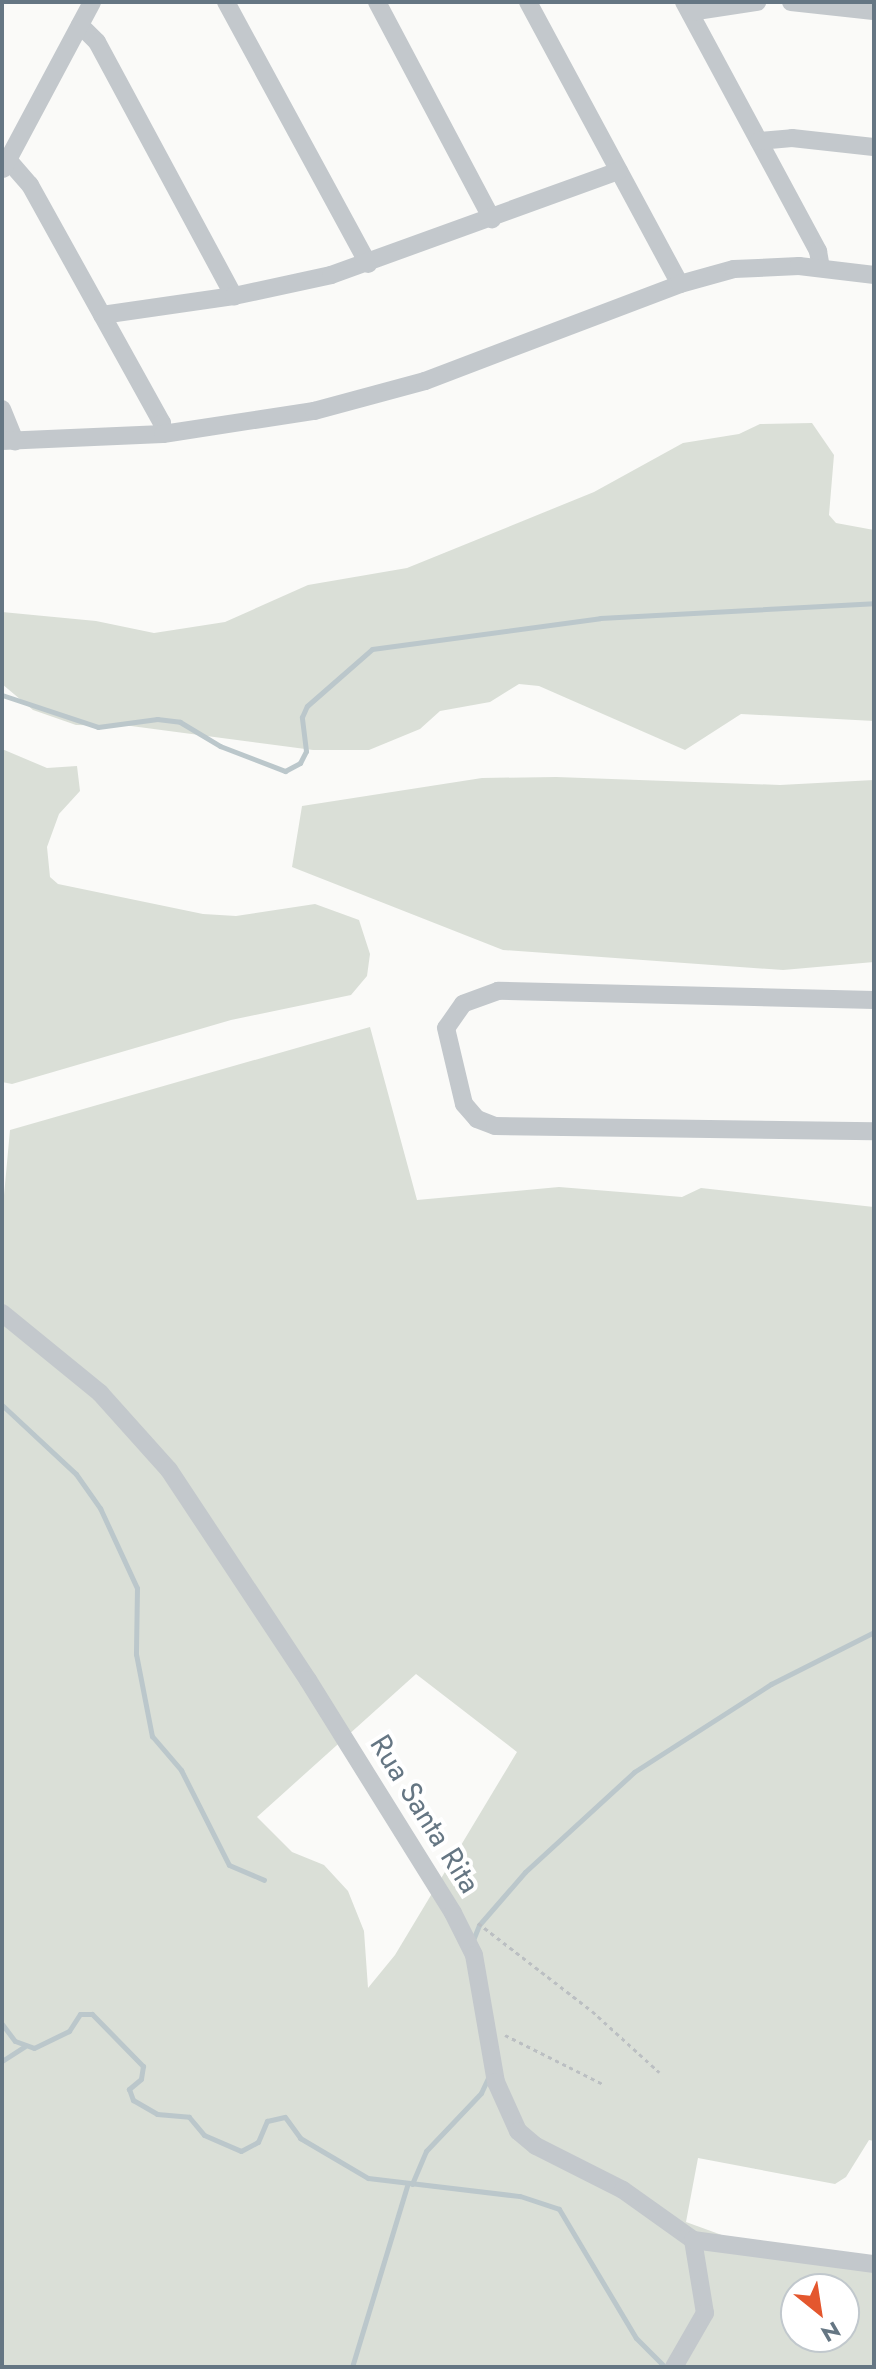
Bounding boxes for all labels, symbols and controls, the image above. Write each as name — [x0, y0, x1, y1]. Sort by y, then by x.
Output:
street label: Rua Santa Rita — [362, 1728, 488, 1900]
north arrow — [780, 2273, 860, 2353]
text: N — [815, 2314, 847, 2350]

